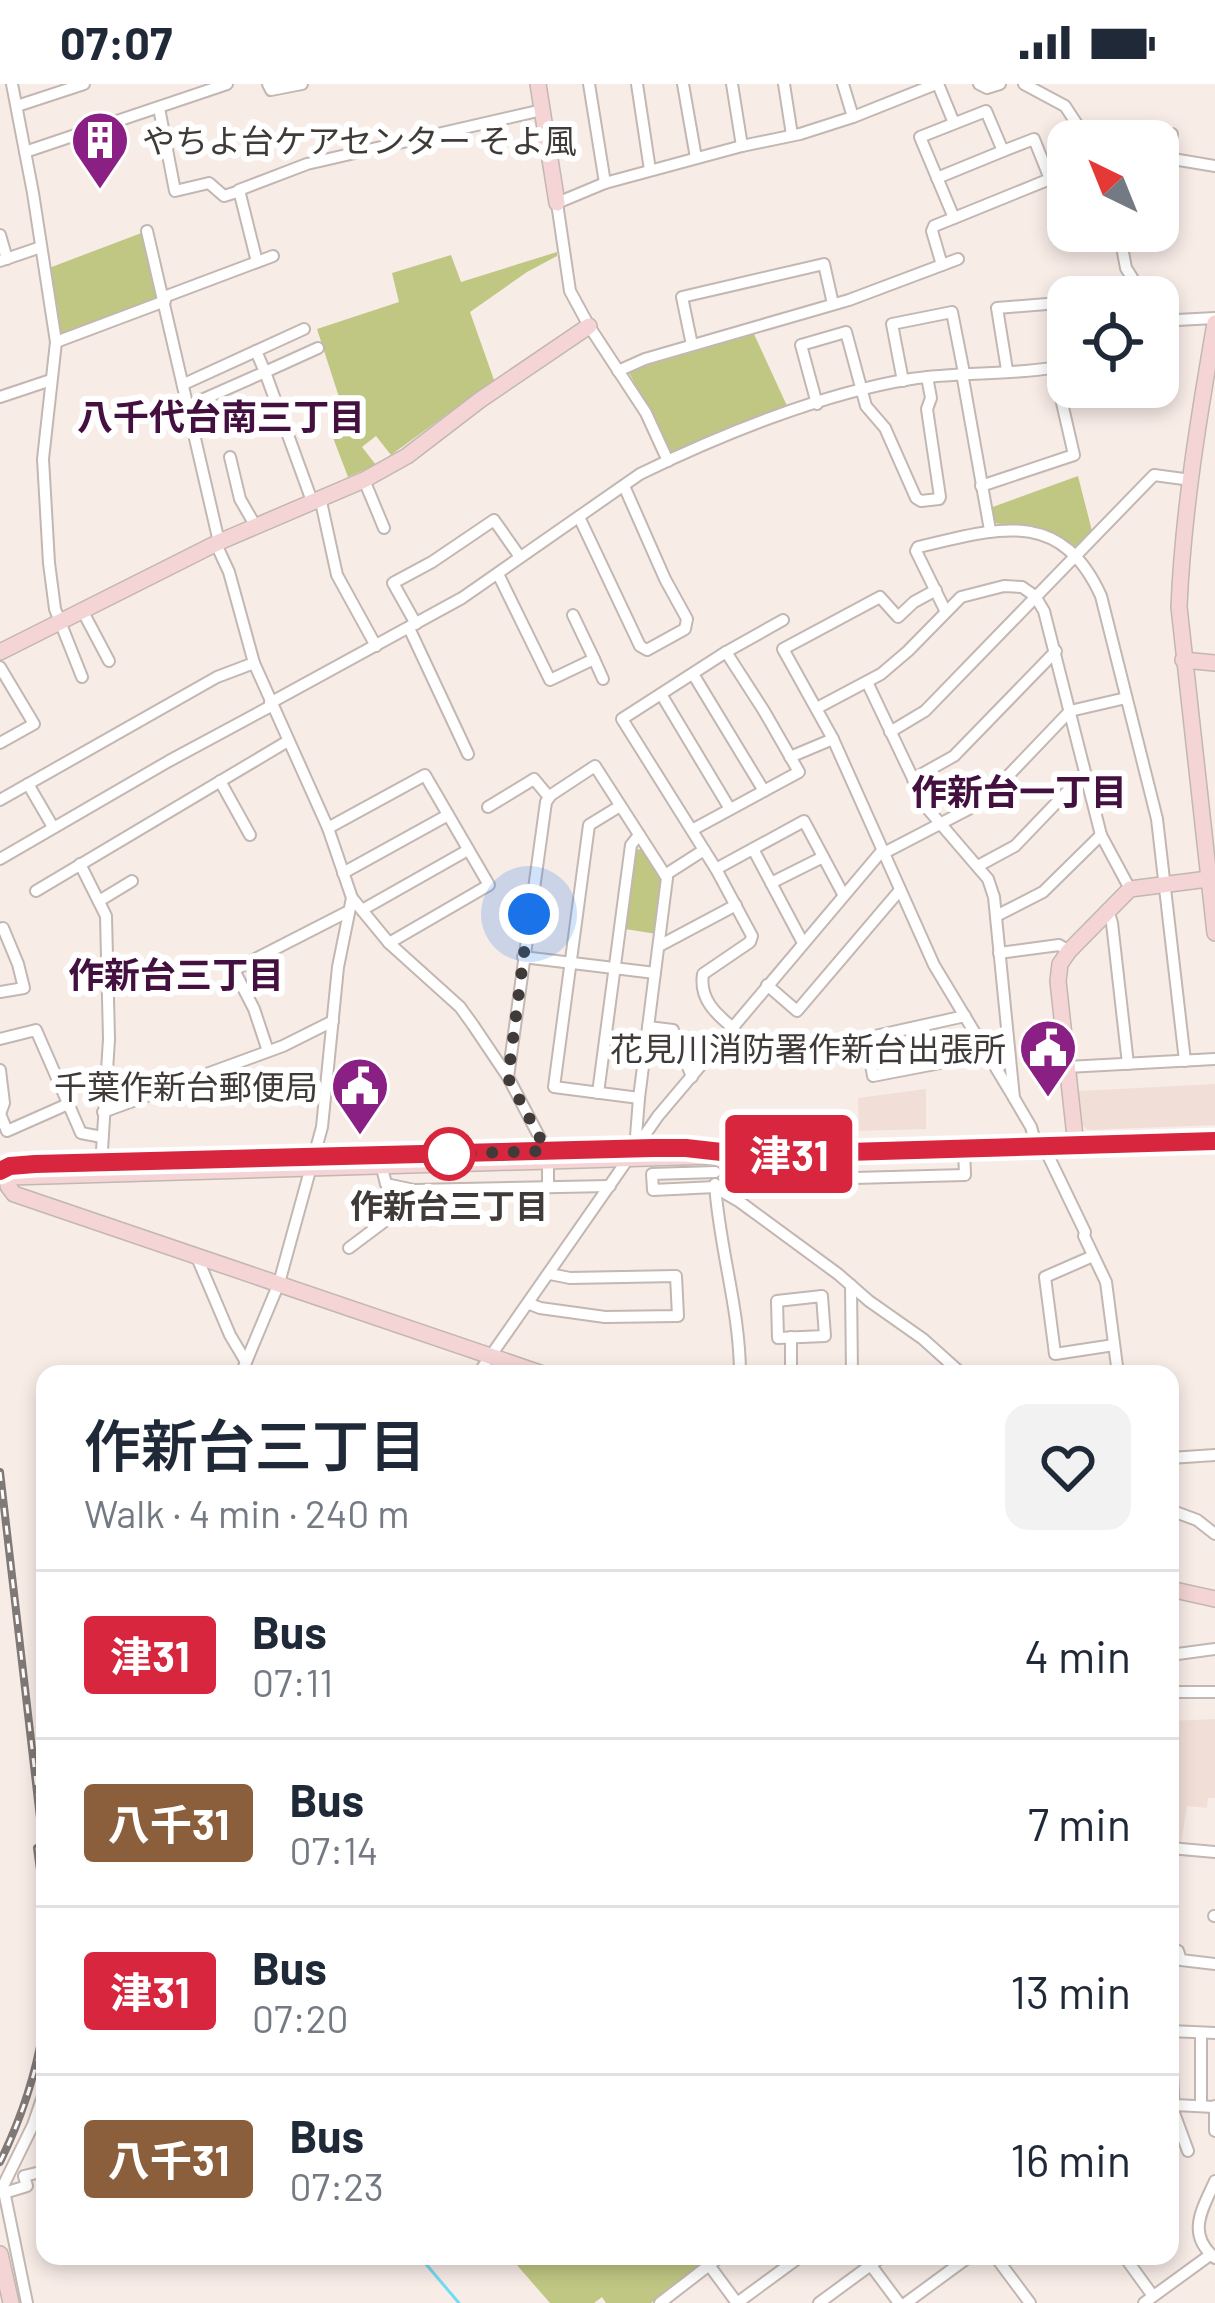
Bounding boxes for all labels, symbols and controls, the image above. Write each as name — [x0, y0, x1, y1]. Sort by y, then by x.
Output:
text: 07:07 — [60, 15, 172, 69]
building icon: やちよ台ケアセンター そよ風 — [69, 109, 131, 191]
place label: やちよ台ケアセンター そよ風 — [142, 120, 577, 160]
north arrow — [1047, 120, 1179, 252]
map controls — [1047, 120, 1179, 408]
button: locate — [1047, 276, 1179, 408]
district label: 八千代台南三丁目 — [77, 394, 365, 437]
district label: 作新台一丁目 — [911, 769, 1127, 812]
your location — [499, 884, 559, 944]
district label: 作新台三丁目 — [68, 952, 284, 995]
public building icon: 花見川消防署作新台出張所 — [1017, 1017, 1079, 1099]
place label: 花見川消防署作新台出張所 — [610, 1028, 1006, 1068]
public building icon: 千葉作新台郵便局 — [329, 1055, 391, 1137]
place label: 千葉作新台郵便局 — [54, 1066, 318, 1106]
line badge: 津31 — [720, 1115, 858, 1193]
marker: 作新台三丁目 — [424, 1129, 474, 1179]
text: 津31 — [749, 1129, 829, 1179]
place label: 作新台三丁目 — [350, 1185, 548, 1225]
button: heart — [1005, 1404, 1131, 1530]
text: 作新台三丁目 — [84, 1410, 426, 1478]
text: Walk · 4 min · 240 m — [84, 1489, 409, 1536]
text: Bus — [252, 1604, 327, 1658]
text: 4 min — [1024, 1628, 1131, 1682]
text: 津31 — [110, 1630, 190, 1680]
text: 07:11 — [252, 1658, 333, 1705]
text: Bus — [289, 1772, 364, 1826]
text: 7 min — [1028, 1796, 1131, 1850]
text: 八千31 — [108, 1798, 229, 1848]
text: 07:14 — [289, 1826, 378, 1873]
text: Bus — [252, 1940, 327, 1994]
text: 13 min — [1010, 1964, 1131, 2018]
text: 津31 — [110, 1966, 190, 2016]
text: 07:20 — [252, 1994, 349, 2041]
text: Bus — [289, 2108, 364, 2162]
text: 16 min — [1010, 2132, 1131, 2186]
text: 八千31 — [108, 2134, 229, 2184]
text: 07:23 — [289, 2162, 384, 2209]

